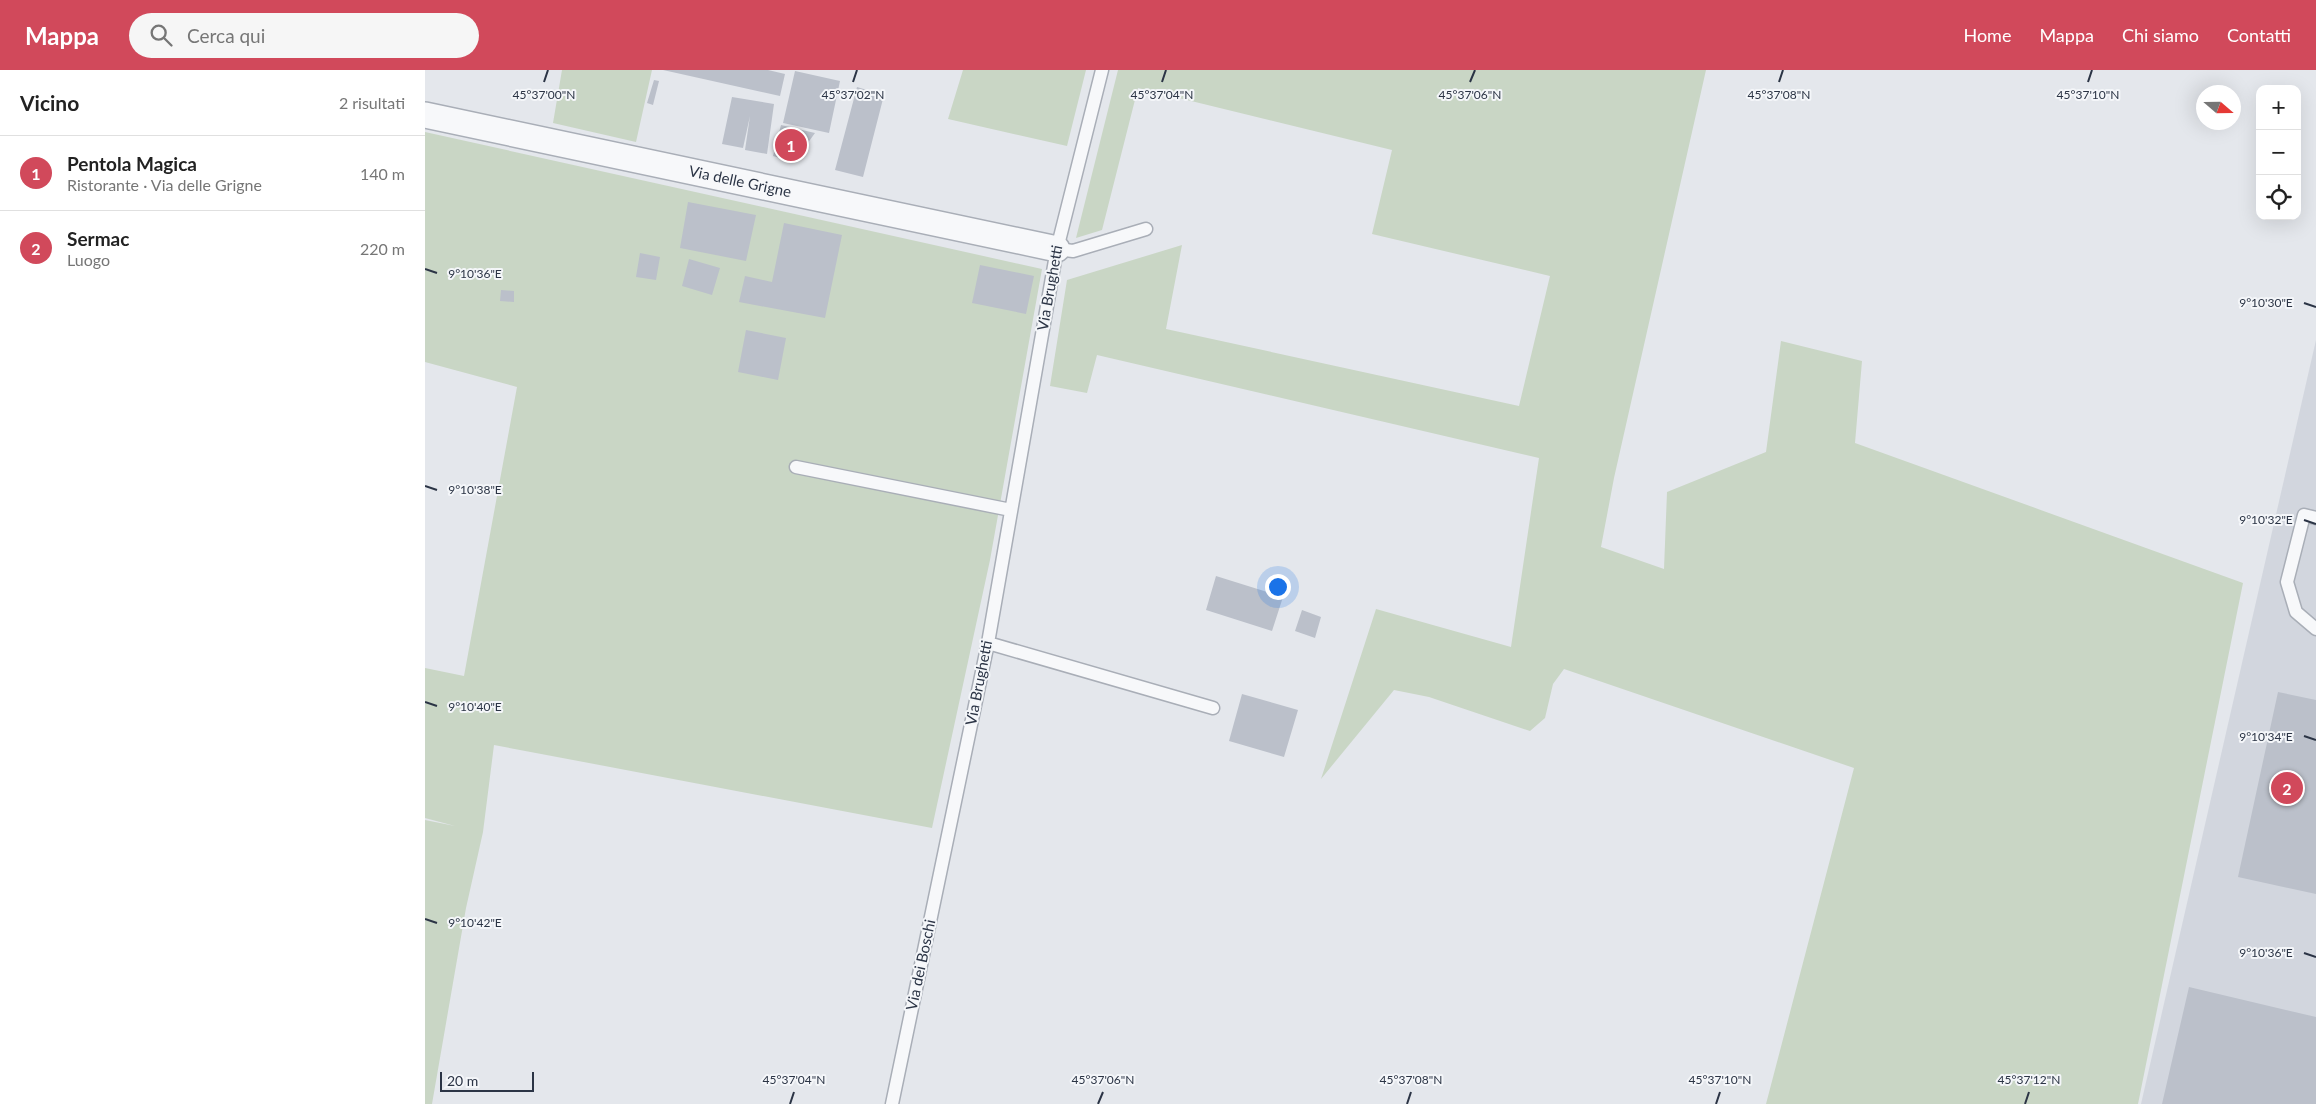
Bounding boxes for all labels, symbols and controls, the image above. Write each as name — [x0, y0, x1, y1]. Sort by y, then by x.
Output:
search box — [129, 13, 479, 58]
text: Mappa — [25, 21, 99, 50]
icon: search — [147, 21, 175, 49]
text: Cerca qui — [187, 24, 265, 47]
text: Home — [1963, 24, 2011, 46]
text: Mappa — [2039, 24, 2094, 46]
text: Chi siamo — [2122, 24, 2199, 46]
text: Contatti — [2227, 24, 2291, 46]
north arrow — [2196, 85, 2241, 130]
map controls — [2256, 85, 2301, 220]
button: + — [2256, 85, 2301, 130]
text: 45°37'00"N — [513, 87, 575, 102]
text: 45°37'02"N — [822, 87, 884, 102]
text: 45°37'04"N — [1131, 87, 1193, 102]
text: 45°37'06"N — [1439, 87, 1501, 102]
text: 45°37'08"N — [1748, 87, 1810, 102]
text: 45°37'10"N — [2057, 87, 2119, 102]
text: Vicino — [20, 90, 79, 115]
text: 2 risultati — [339, 93, 405, 112]
pin: 1 — [775, 126, 807, 164]
button: − — [2256, 130, 2301, 175]
text: Pentola Magica — [67, 152, 197, 175]
street label: Via delle Grigne — [687, 161, 793, 200]
text: 1 — [31, 164, 41, 183]
text: 140 m — [360, 164, 405, 183]
text: Ristorante · Via delle Grigne — [67, 175, 262, 194]
button: locate — [2256, 175, 2301, 220]
text: Sermac — [67, 227, 129, 250]
text: 2 — [31, 239, 41, 258]
text: 220 m — [360, 239, 405, 258]
street label: Via Brughetti — [1033, 244, 1065, 332]
text: Luogo — [67, 250, 110, 269]
text: 9°10'36"E — [448, 266, 502, 281]
text: 9°10'30"E — [2239, 295, 2293, 310]
text: 9°10'38"E — [448, 482, 502, 497]
text: 9°10'32"E — [2239, 512, 2293, 527]
your location — [1265, 574, 1291, 600]
street label: Via Brughetti — [961, 639, 995, 727]
text: 9°10'40"E — [448, 699, 502, 714]
text: 9°10'34"E — [2239, 729, 2293, 744]
pin: 2 — [2271, 769, 2303, 807]
text: 9°10'42"E — [448, 915, 502, 930]
street label: Via dei Boschi — [902, 918, 938, 1012]
text: 9°10'36"E — [2239, 945, 2293, 960]
scale bar — [440, 1069, 534, 1092]
text: 20 m — [447, 1072, 478, 1089]
text: 45°37'04"N — [763, 1072, 825, 1087]
text: 45°37'06"N — [1072, 1072, 1134, 1087]
text: 45°37'08"N — [1380, 1072, 1442, 1087]
text: 45°37'10"N — [1689, 1072, 1751, 1087]
text: 45°37'12"N — [1998, 1072, 2060, 1087]

